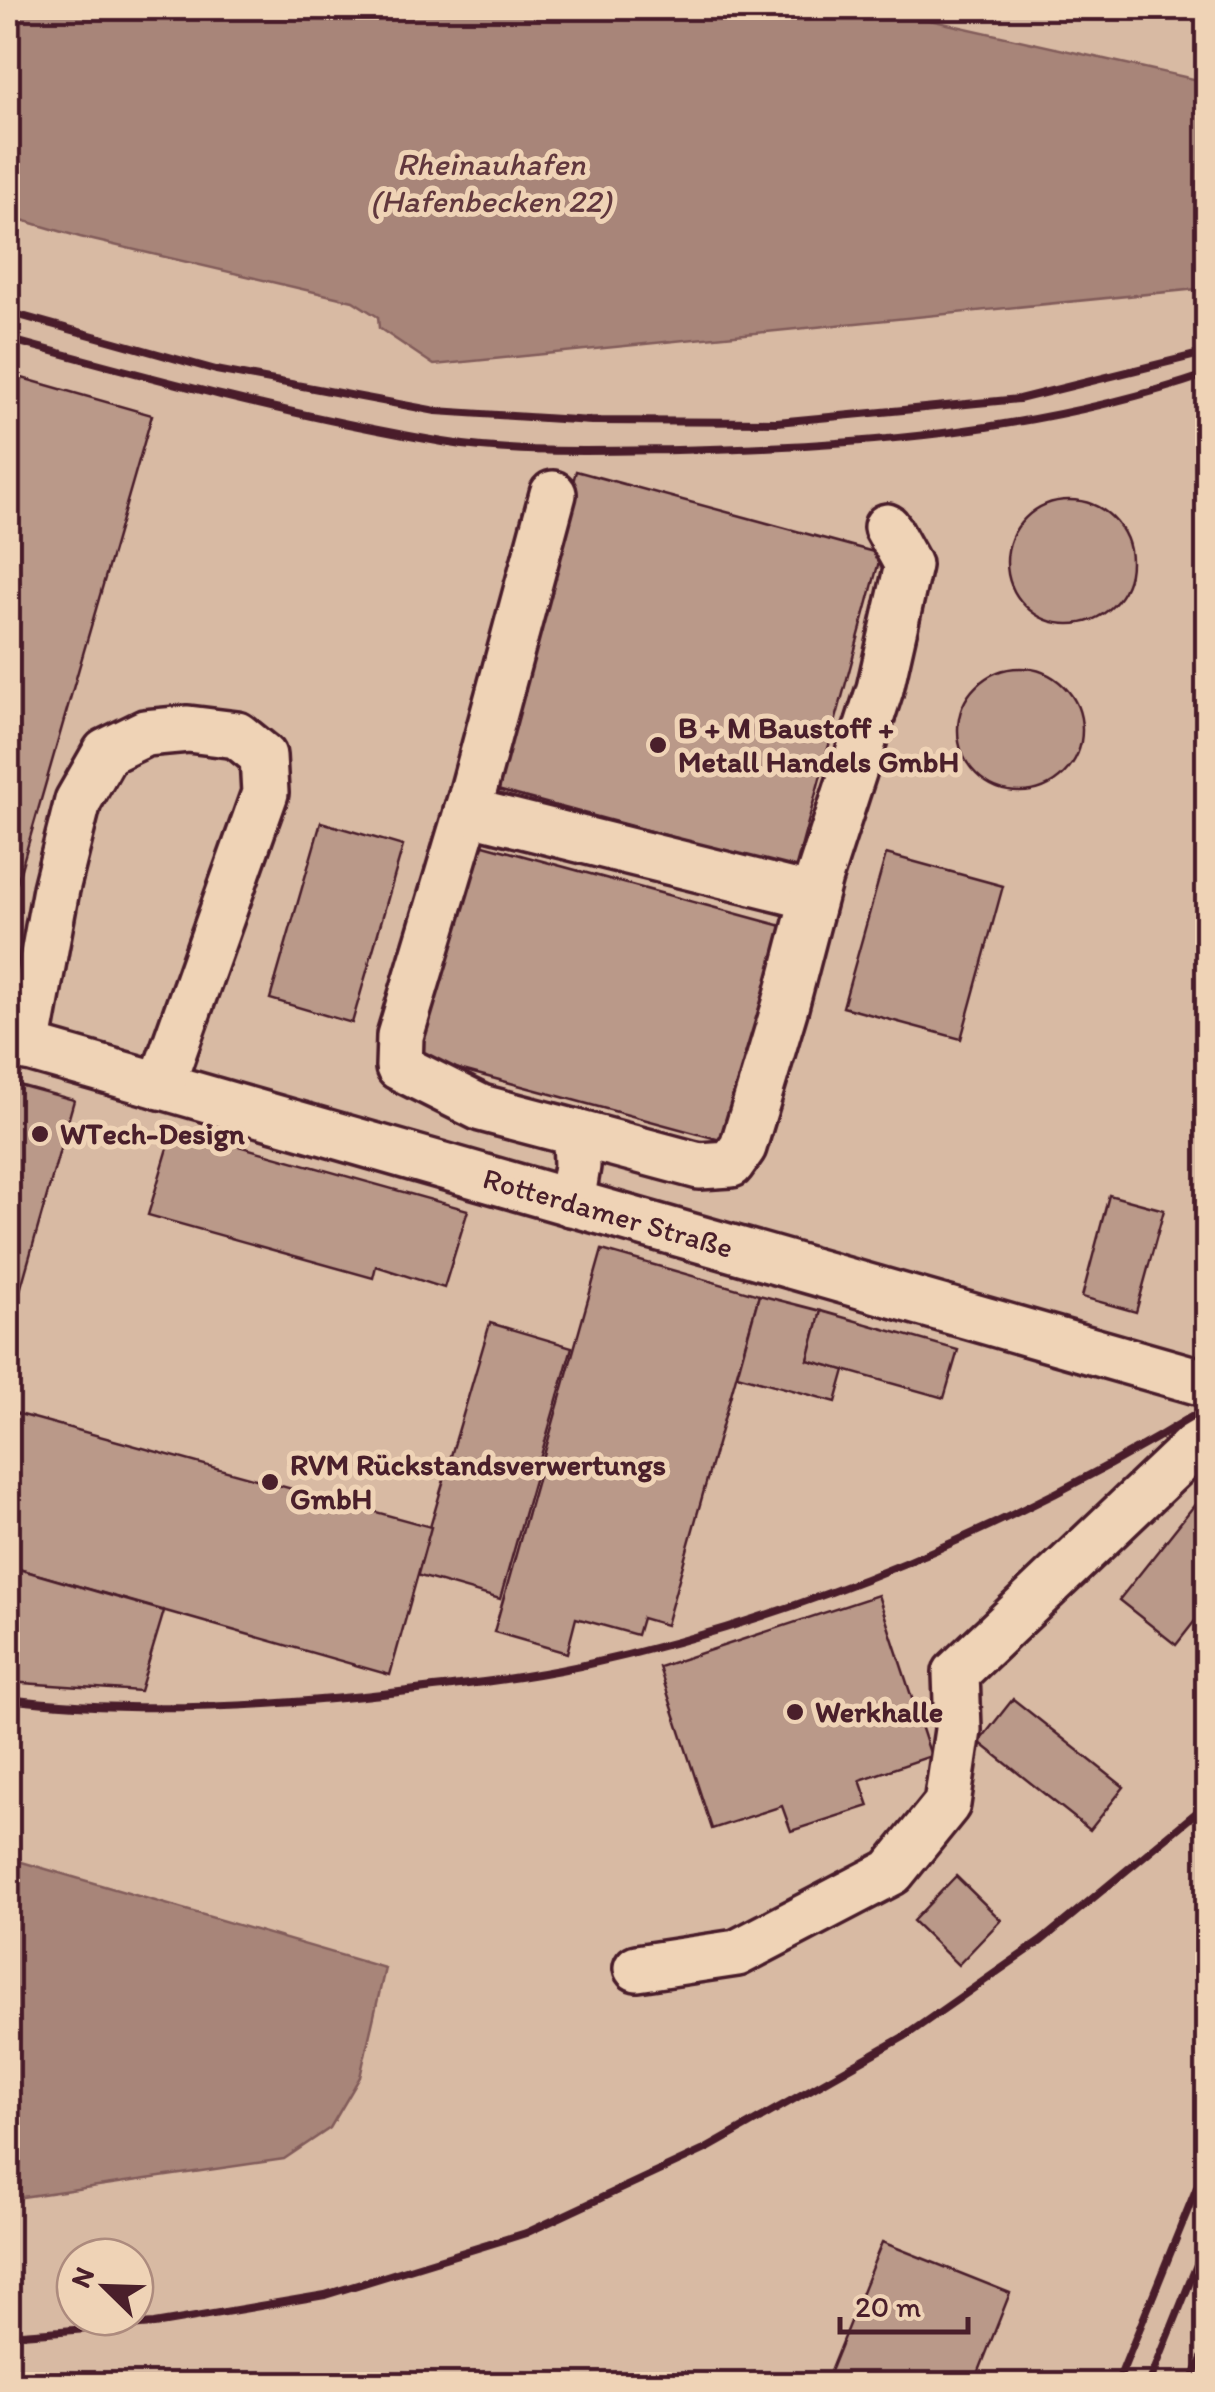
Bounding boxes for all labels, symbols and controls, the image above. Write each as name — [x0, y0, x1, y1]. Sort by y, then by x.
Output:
water label: Rheinauhafen (Hafenbecken 22) — [370, 145, 613, 220]
place label: B + M Baustoff + Metall Handels GmbH — [678, 709, 959, 780]
marker: B + M Baustoff + Metall Handels GmbH — [647, 734, 669, 756]
place label: WTech-Design — [60, 1115, 246, 1152]
marker: WTech-Design — [29, 1123, 51, 1145]
street label: Rotterdamer Straße — [479, 1159, 737, 1266]
place label: RVM Rückstandsverwertungs GmbH — [290, 1446, 666, 1517]
marker: RVM Rückstandsverwertungs GmbH — [259, 1471, 281, 1493]
place label: Werkhalle — [815, 1693, 943, 1730]
marker: Werkhalle — [784, 1701, 806, 1723]
north arrow — [55, 2237, 155, 2337]
text: N — [63, 2262, 101, 2293]
scale bar — [840, 2272, 968, 2334]
text: 20 m — [855, 2288, 921, 2325]

